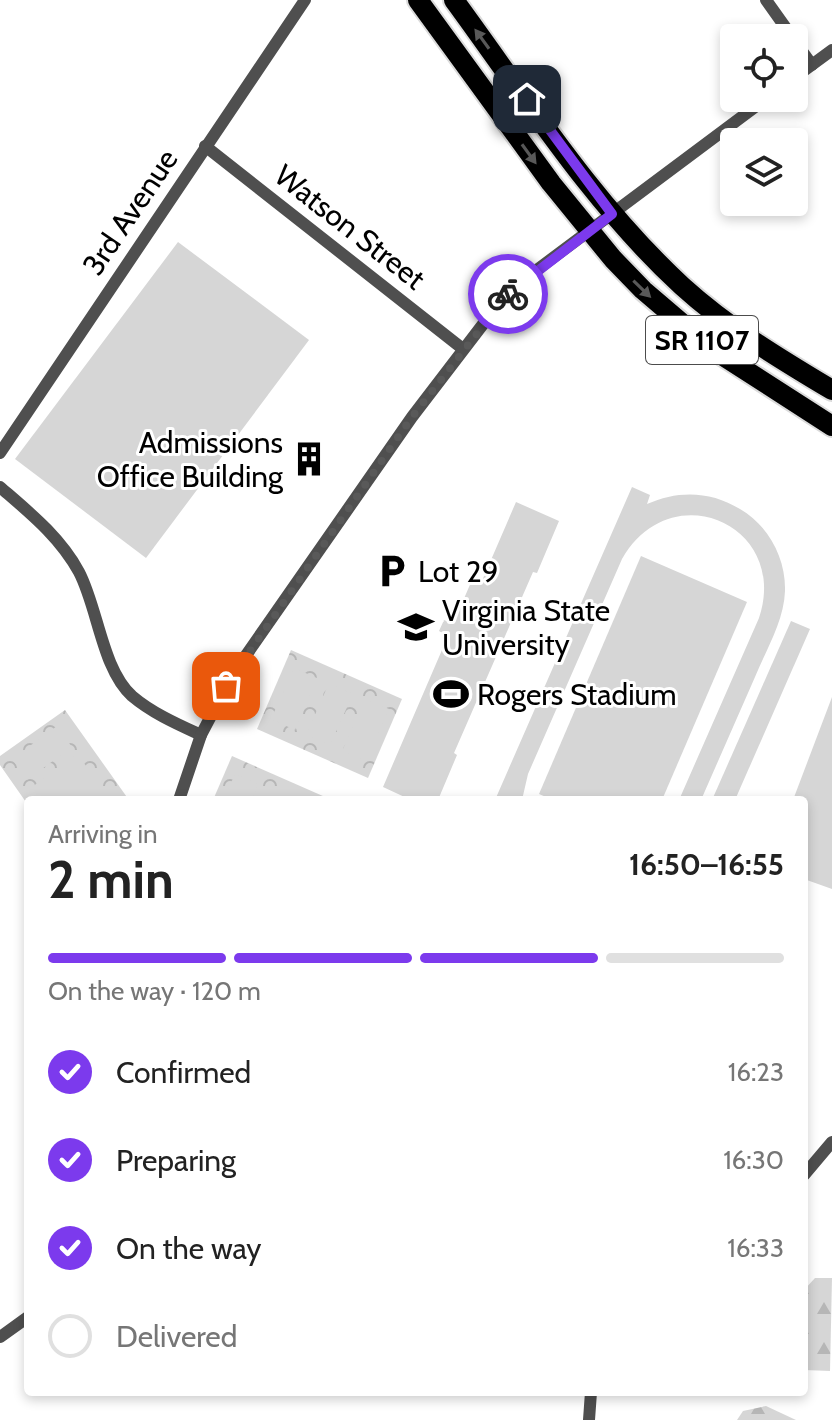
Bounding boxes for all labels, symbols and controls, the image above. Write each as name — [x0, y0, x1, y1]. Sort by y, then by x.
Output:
map controls — [720, 24, 808, 216]
button: locate — [720, 24, 808, 112]
one-way arrow — [475, 29, 491, 49]
pin — [493, 65, 561, 133]
icon: home — [505, 77, 549, 121]
button: layers — [720, 128, 808, 216]
street label: 3rd Avenue — [74, 142, 186, 282]
one-way arrow — [521, 143, 537, 164]
street label: Watson Street — [267, 157, 433, 297]
courier — [468, 254, 548, 334]
icon: bike — [486, 272, 530, 316]
one-way arrow — [632, 280, 651, 298]
road number: SR 1107 — [646, 316, 758, 364]
place label: Admissions Office Building — [97, 424, 284, 495]
building icon: Admissions Office Building — [290, 440, 328, 478]
parking icon: Lot 29 — [373, 552, 411, 590]
place label: Lot 29 — [418, 553, 499, 590]
place label: Virginia State University — [442, 592, 610, 663]
school or university icon: Virginia State University — [397, 608, 435, 646]
pin — [192, 652, 260, 720]
icon: bag — [204, 664, 248, 708]
sports icon: Rogers Stadium — [432, 675, 470, 713]
place label: Rogers Stadium — [477, 676, 677, 713]
text: Arriving in — [48, 818, 158, 850]
text: 16:50–16:55 — [629, 846, 784, 883]
text: 2 min — [48, 848, 174, 911]
text: On the way · 120 m — [48, 975, 261, 1007]
icon: check — [48, 1050, 92, 1094]
text: Confirmed — [116, 1054, 251, 1091]
text: 16:23 — [728, 1056, 784, 1088]
icon: check — [48, 1138, 92, 1182]
text: Preparing — [116, 1142, 236, 1179]
text: 16:30 — [723, 1144, 784, 1176]
icon: check — [48, 1226, 92, 1270]
text: On the way — [116, 1230, 261, 1267]
text: 16:33 — [727, 1232, 784, 1264]
text: Delivered — [116, 1318, 237, 1355]

